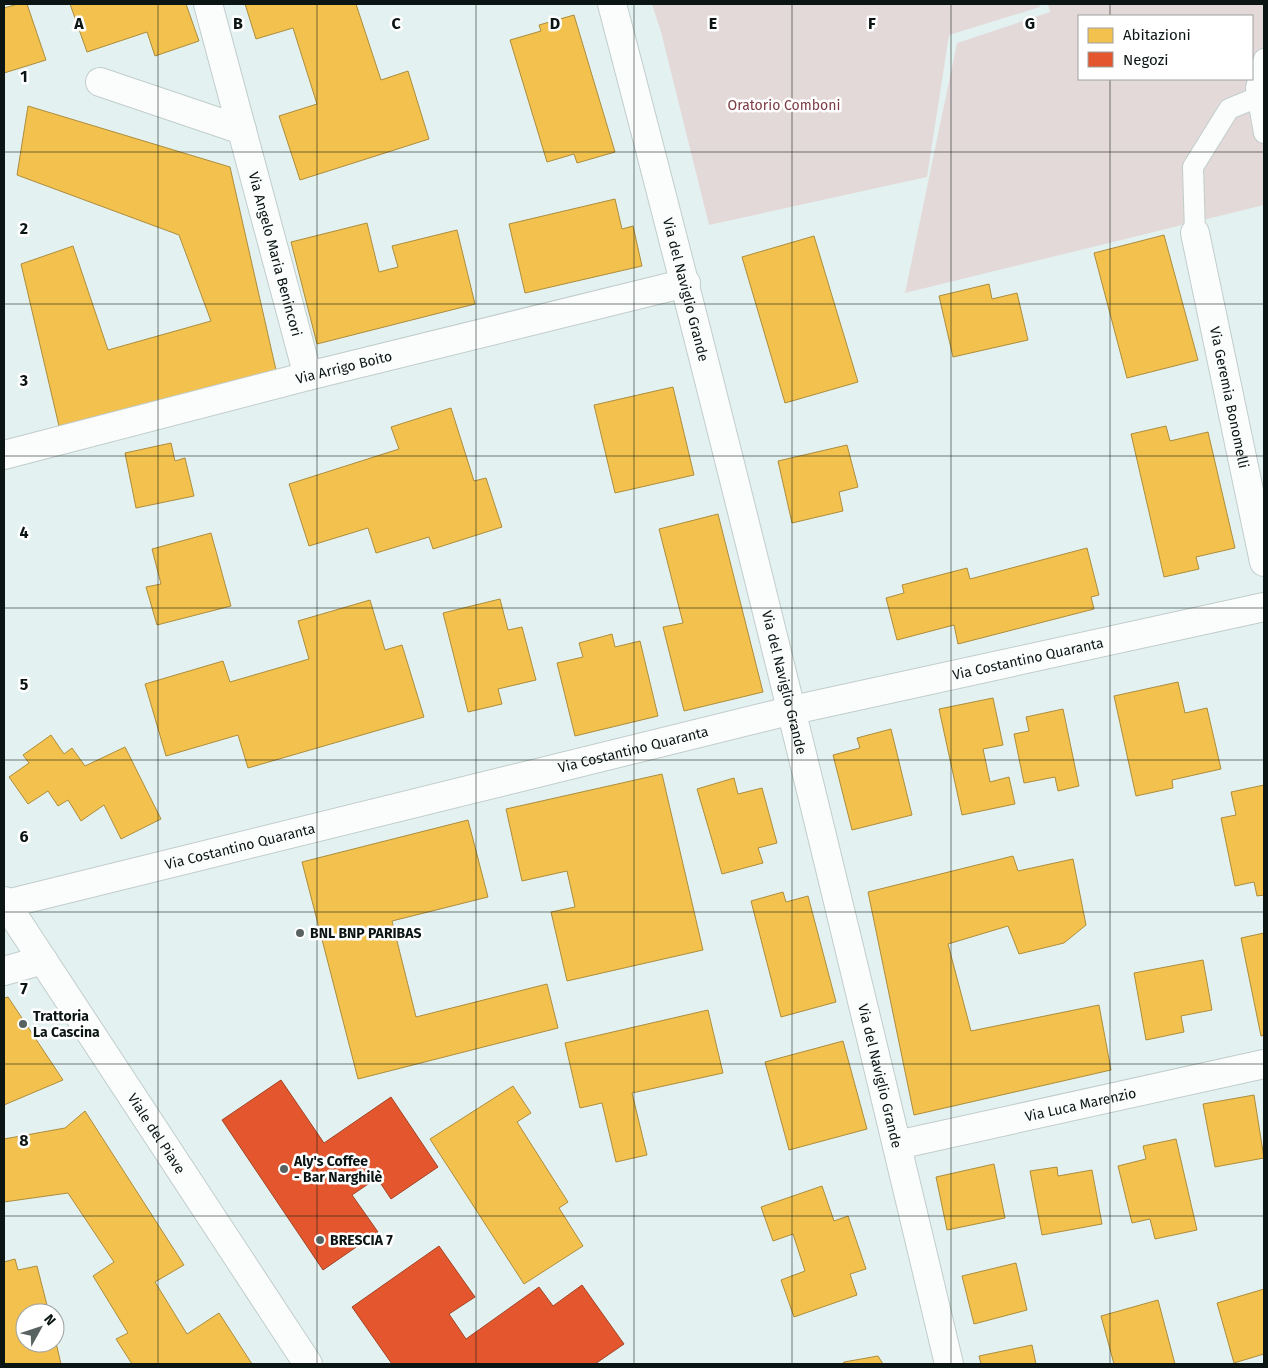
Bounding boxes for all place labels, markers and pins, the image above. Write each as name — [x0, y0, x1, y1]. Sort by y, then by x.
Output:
place label: BNL BNP PARIBAS — [310, 925, 421, 942]
marker: BNL BNP PARIBAS — [294, 927, 306, 939]
place label: Trattoria La Cascina — [33, 1008, 100, 1041]
marker: Trattoria La Cascina — [17, 1018, 29, 1030]
place label: Aly's Coffee - Bar Narghilè — [293, 1153, 382, 1186]
marker: Aly's Coffee - Bar Narghilè — [278, 1163, 290, 1175]
place label: BRESCIA 7 — [330, 1232, 393, 1249]
marker: BRESCIA 7 — [314, 1234, 326, 1246]

